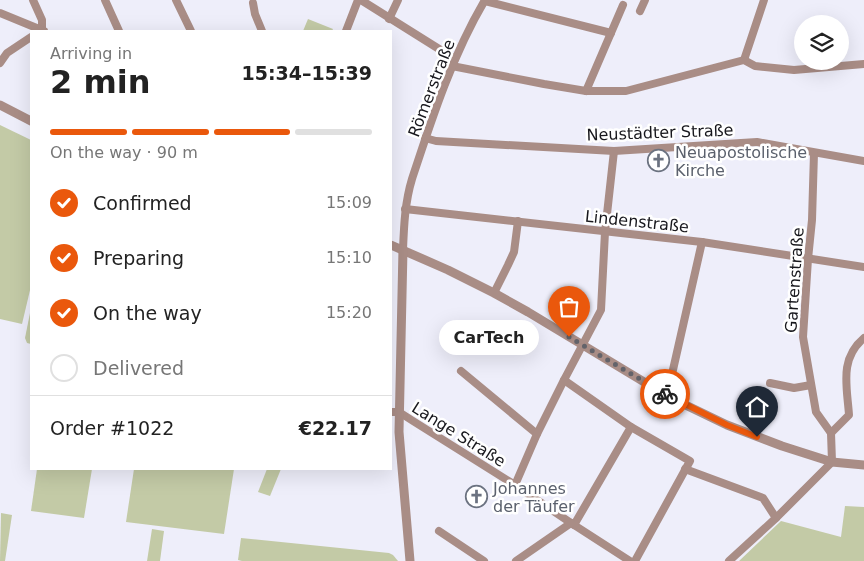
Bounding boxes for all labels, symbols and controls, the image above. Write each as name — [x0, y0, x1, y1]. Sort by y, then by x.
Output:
map controls — [794, 15, 849, 70]
button: layers — [794, 15, 849, 70]
street label: Römerstraße — [404, 37, 459, 140]
text: Arriving in — [50, 44, 132, 63]
text: 15:34–15:39 — [242, 62, 372, 84]
text: 2 min — [50, 63, 151, 101]
street label: Neustädter Straße — [586, 120, 734, 145]
text: On the way · 90 m — [50, 143, 198, 162]
place label: Neuapostolische Kirche — [675, 143, 807, 180]
church icon: Neuapostolische Kirche — [647, 149, 671, 173]
icon: check — [50, 189, 78, 217]
text: Confirmed — [93, 192, 192, 214]
text: 15:09 — [326, 193, 372, 212]
street label: Lindenstraße — [584, 207, 690, 236]
street label: Gartenstraße — [781, 227, 808, 334]
icon: check — [50, 244, 78, 272]
text: Preparing — [93, 247, 184, 269]
text: 15:10 — [326, 248, 372, 267]
pin — [548, 286, 590, 337]
icon: bag — [555, 293, 583, 321]
icon: check — [50, 299, 78, 327]
text: On the way — [93, 302, 202, 324]
text: 15:20 — [326, 303, 372, 322]
callout: CarTech — [439, 320, 539, 354]
text: CarTech — [454, 328, 524, 347]
text: Delivered — [93, 357, 184, 379]
courier — [640, 369, 690, 419]
icon: bike — [651, 380, 679, 408]
pin — [736, 386, 778, 437]
icon: home — [743, 393, 771, 421]
street label: Lange Straße — [408, 398, 509, 471]
text: Order #1022 — [50, 417, 174, 439]
text: €22.17 — [299, 417, 372, 439]
place label: Johannes der Täufer — [492, 479, 575, 516]
church icon: Johannes der Täufer — [465, 485, 489, 509]

